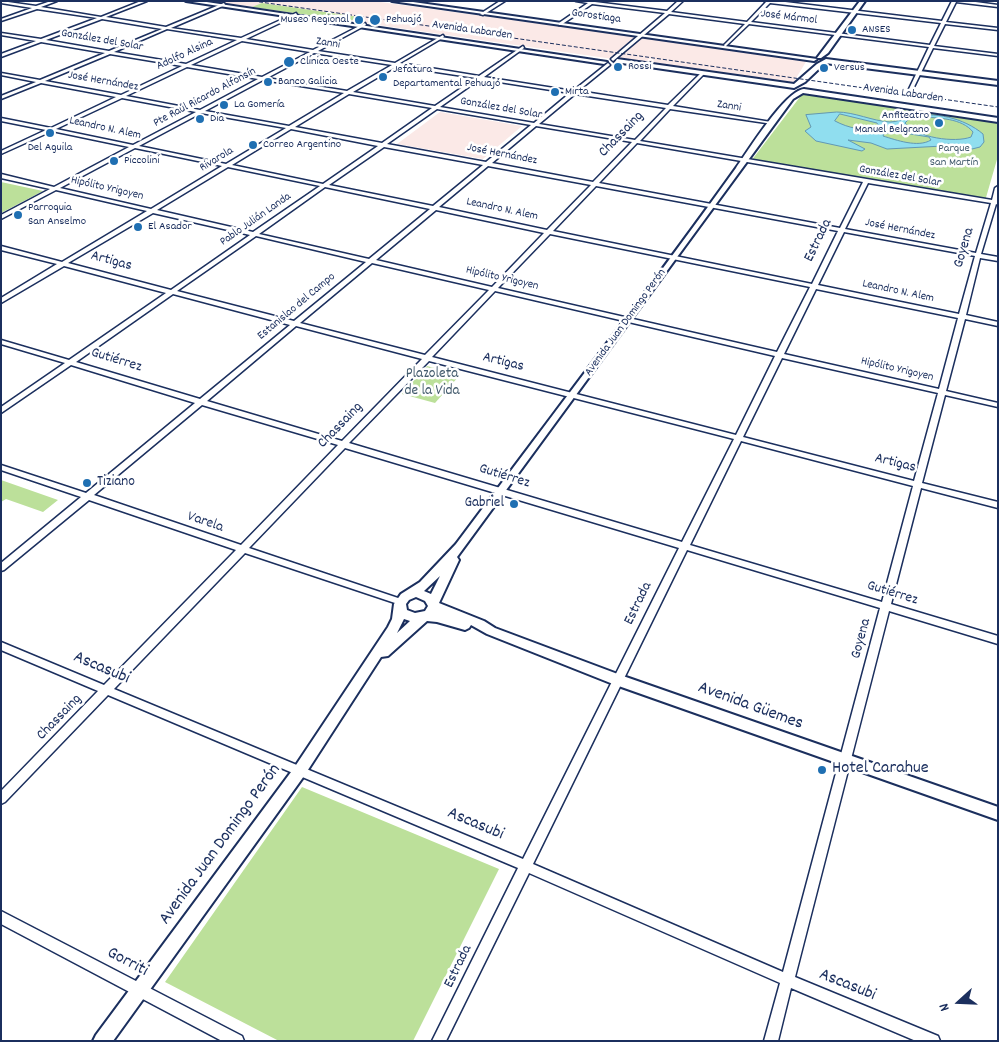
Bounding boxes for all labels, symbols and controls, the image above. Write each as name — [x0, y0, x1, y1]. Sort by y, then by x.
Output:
street label: Gorostiaga — [571, 6, 621, 28]
street label: José Mármol — [760, 7, 818, 29]
place label: Museo Regional — [280, 13, 349, 27]
marker: Pehuajó — [368, 13, 382, 27]
place label: Pehuajó — [386, 13, 422, 27]
marker: Museo Regional — [353, 14, 365, 26]
street label: Avenida Labarden — [431, 18, 513, 44]
place label: ANSES — [862, 23, 891, 37]
marker: ANSES — [846, 24, 858, 36]
street label: González del Solar — [60, 27, 144, 55]
street label: Zanni — [315, 35, 341, 53]
street label: Adolfo Alsina — [155, 36, 215, 74]
marker: Clinica Oeste — [282, 55, 296, 69]
place label: Clinica Oeste — [300, 55, 359, 69]
place label: Rossi — [628, 60, 651, 74]
marker: Rossi — [612, 61, 624, 73]
place label: Versus — [834, 61, 865, 75]
marker: Versus — [818, 62, 830, 74]
place label: Jefatura Departamental Pehuajó — [393, 63, 500, 91]
street label: Pte Raúl Ricardo Alfonsín — [151, 65, 259, 131]
street label: José Hernández — [67, 69, 139, 95]
marker: Jefatura Departamental Pehuajó — [377, 71, 389, 83]
place label: Banco Galicia — [278, 75, 337, 89]
marker: Banco Galicia — [262, 76, 274, 88]
street label: Avenida Labarden — [862, 81, 944, 107]
place label: Mirta — [565, 85, 589, 99]
marker: Mirta — [549, 86, 561, 98]
street label: González del Solar — [459, 95, 543, 123]
place label: La Gomería — [234, 98, 284, 112]
street label: Zanni — [716, 98, 742, 116]
marker: La Gomería — [218, 99, 230, 111]
street label: Chassaing — [596, 108, 648, 162]
place label: Anfiteatro Manuel Belgrano — [855, 109, 929, 137]
place label: Dia — [210, 112, 224, 126]
marker: Dia — [194, 113, 206, 125]
street label: Leandro N. Alem — [68, 114, 142, 144]
marker: Anfiteatro Manuel Belgrano — [933, 117, 945, 129]
marker: Del Aguila — [44, 127, 56, 139]
place label: Correo Argentino — [263, 138, 341, 152]
marker: Correo Argentino — [247, 139, 259, 151]
place label: Del Aguila — [28, 141, 72, 155]
street label: José Hernández — [466, 141, 538, 169]
park label: Parque San Martín — [930, 142, 978, 170]
street label: Rivarola — [197, 144, 237, 176]
place label: Piccolini — [124, 154, 159, 168]
marker: Piccolini — [108, 155, 120, 167]
street label: González del Solar — [858, 163, 942, 191]
street label: Hipólito Yrigoyen — [69, 174, 145, 204]
street label: Pablo Julián Landa — [218, 190, 294, 250]
street label: Leandro N. Alem — [465, 195, 539, 225]
place label: Parroquia San Anselmo — [28, 201, 86, 229]
marker: Parroquia San Anselmo — [12, 209, 24, 221]
street label: José Hernández — [864, 216, 936, 244]
street label: Estrada — [801, 217, 837, 265]
place label: El Asador — [148, 220, 192, 234]
marker: El Asador — [132, 221, 144, 233]
street label: Goyena — [951, 226, 979, 270]
street label: Artigas — [88, 248, 134, 276]
street label: Hipólito Yrigoyen — [464, 264, 540, 294]
street label: Avenida Juan Domingo Perón — [582, 267, 670, 379]
street label: Estanislao del Campo — [255, 270, 339, 344]
street label: Leandro N. Alem — [861, 277, 935, 307]
street label: Gutiérrez — [88, 345, 144, 377]
street label: Artigas — [480, 349, 526, 377]
street label: Hipólito Yrigoyen — [859, 355, 935, 385]
park label: Plazoleta de la Vida — [404, 366, 460, 401]
street label: Chassaing — [315, 399, 367, 453]
street label: Artigas — [872, 450, 918, 478]
street label: Gutiérrez — [476, 461, 532, 493]
place label: Tiziano — [97, 474, 135, 492]
marker: Tiziano — [81, 477, 93, 489]
place label: Gabriel — [464, 495, 504, 513]
marker: Gabriel — [508, 498, 520, 510]
street label: Varela — [185, 508, 225, 538]
street label: Gutiérrez — [864, 578, 920, 610]
street label: Estrada — [621, 580, 657, 628]
street label: Goyena — [848, 617, 876, 661]
street label: Ascasubi — [69, 647, 133, 691]
street label: Avenida Güemes — [694, 678, 806, 736]
street label: Chassaing — [34, 691, 86, 745]
place label: Hotel Carahue — [832, 759, 929, 781]
street label: Avenida Juan Domingo Perón — [155, 760, 287, 930]
marker: Hotel Carahue — [816, 764, 828, 776]
street label: Ascasubi — [443, 803, 507, 847]
street label: Gorriti — [103, 943, 151, 983]
street label: Estrada — [441, 943, 477, 991]
street label: Ascasubi — [815, 965, 879, 1007]
north arrow — [934, 977, 984, 1027]
text: N — [934, 1000, 955, 1014]

